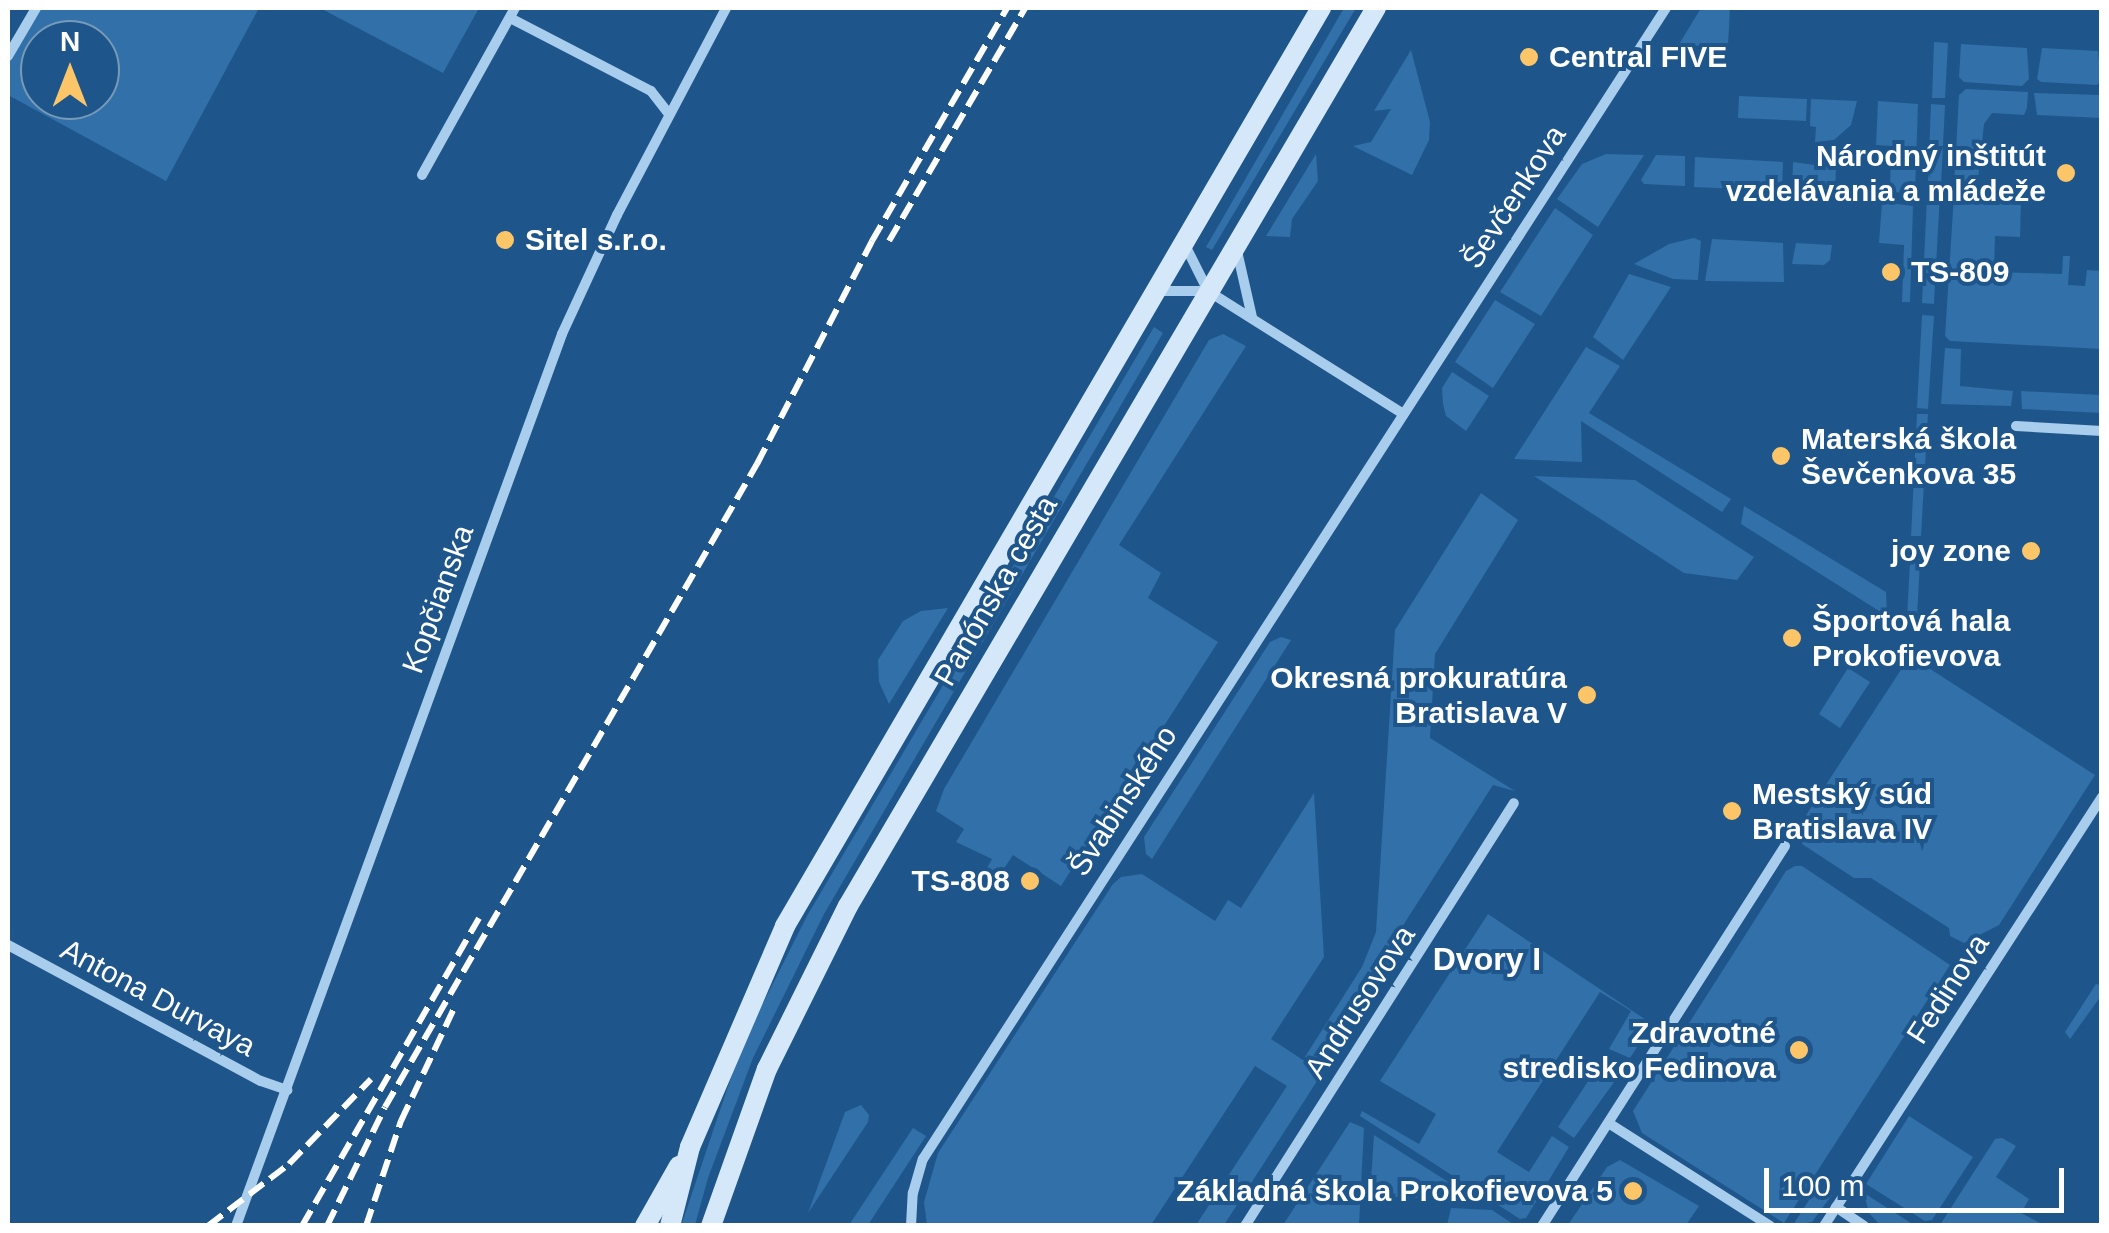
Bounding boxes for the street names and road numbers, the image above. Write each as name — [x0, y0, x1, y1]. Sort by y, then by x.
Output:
street label: Ševčenkova — [1454, 119, 1574, 275]
street label: Panónska cesta — [927, 490, 1065, 692]
street label: Kopčianska — [395, 520, 481, 678]
street label: Švabinského — [1061, 719, 1185, 883]
street label: Andrusovova — [1297, 919, 1423, 1085]
street label: Fedinova — [1899, 927, 1997, 1051]
street label: Antona Durvaya — [55, 932, 261, 1064]

